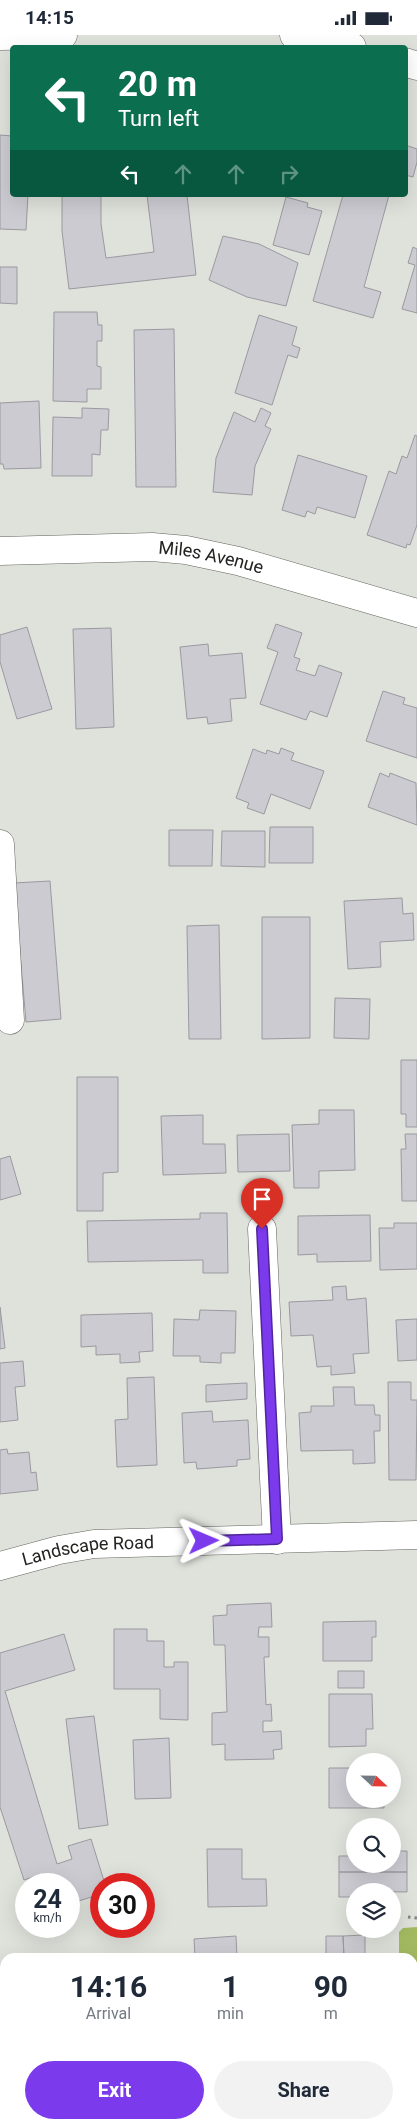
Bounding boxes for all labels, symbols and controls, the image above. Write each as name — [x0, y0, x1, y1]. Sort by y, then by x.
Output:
text: 14:15 — [25, 6, 74, 29]
text: 20 m — [118, 64, 197, 105]
icon: left — [35, 65, 100, 130]
text: Turn left — [118, 106, 199, 131]
icon: left — [116, 160, 144, 188]
icon: ahead — [169, 160, 197, 188]
icon: ahead — [222, 160, 250, 188]
icon: right — [275, 160, 303, 188]
street label: Miles Avenue — [158, 537, 266, 578]
pin — [241, 1178, 283, 1229]
icon: arrive — [248, 1185, 276, 1213]
position arrow — [177, 1514, 229, 1566]
street label: Landscape Road — [20, 1531, 154, 1570]
north arrow — [346, 1753, 401, 1807]
map controls — [346, 1753, 401, 1938]
button: search — [346, 1818, 401, 1873]
speed limit sign: 30 — [90, 1873, 155, 1938]
button: layers — [346, 1883, 401, 1938]
text: 24 — [33, 1885, 62, 1914]
text: km/h — [33, 1911, 62, 1925]
text: 14:16 — [70, 1969, 147, 2004]
text: 1 — [222, 1969, 239, 2004]
text: 90 — [314, 1969, 348, 2004]
text: Arrival — [86, 2004, 131, 2023]
text: min — [217, 2004, 244, 2023]
text: m — [324, 2004, 338, 2023]
button: Exit — [25, 2061, 204, 2119]
button: Share — [214, 2061, 393, 2119]

